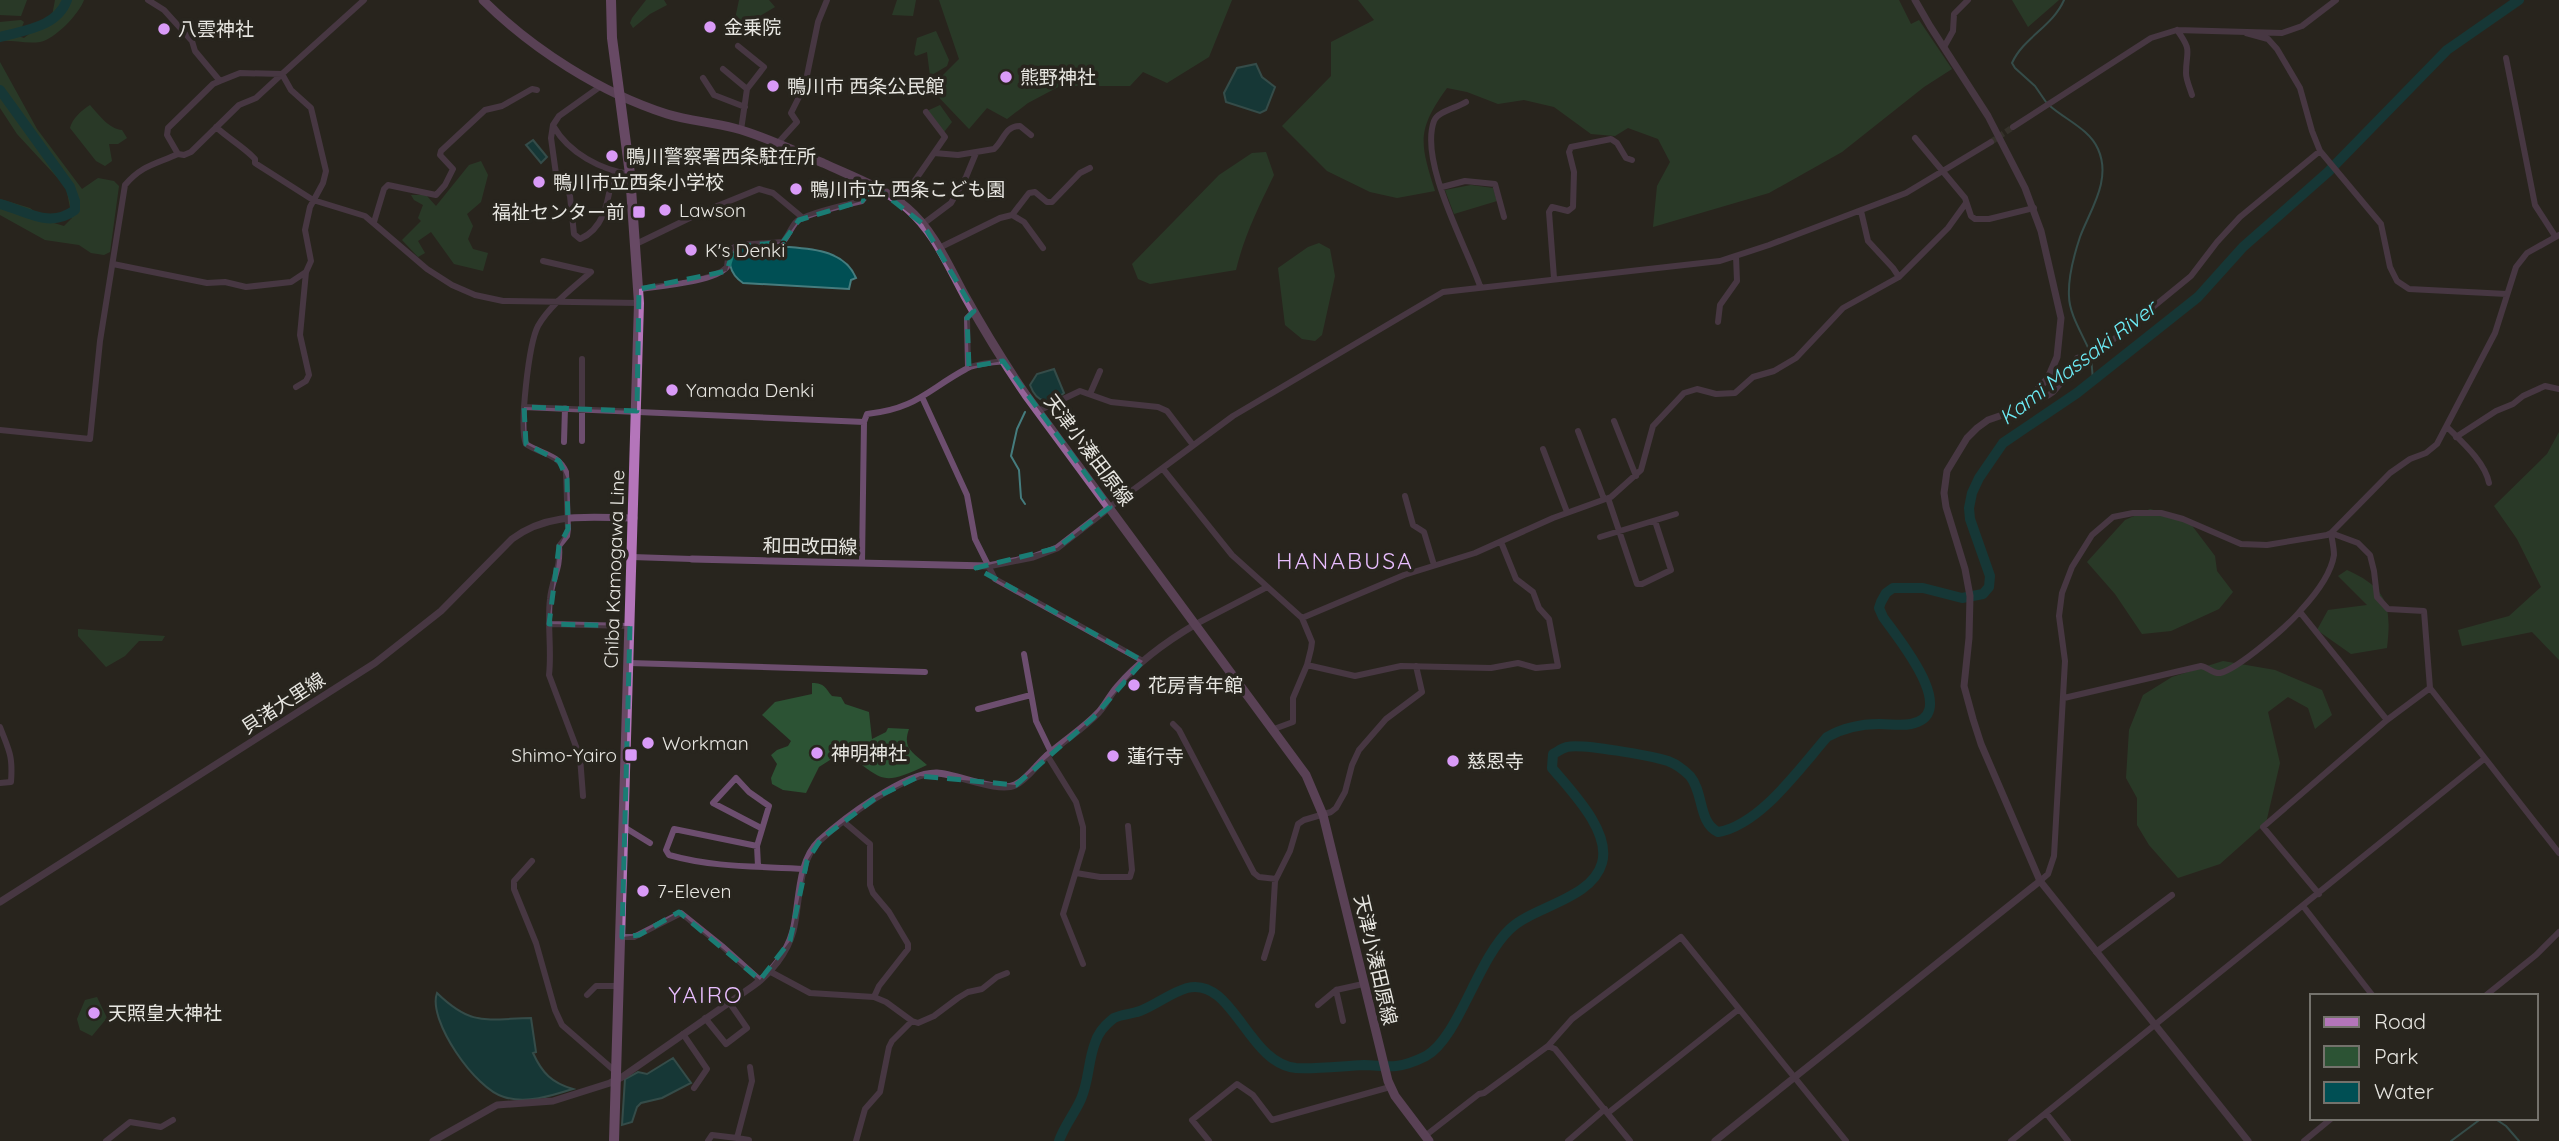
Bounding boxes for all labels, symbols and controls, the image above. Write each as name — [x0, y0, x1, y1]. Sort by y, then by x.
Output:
place label: 金乗院 — [724, 15, 781, 39]
place label: 八雲神社 — [178, 17, 254, 41]
marker: 金乗院 — [702, 19, 718, 35]
marker: 八雲神社 — [156, 21, 172, 37]
place label: 熊野神社 — [1020, 65, 1096, 89]
marker: 熊野神社 — [998, 69, 1014, 85]
place label: 鴨川市 西条公民館 — [787, 74, 944, 98]
marker: 鴨川市 西条公民館 — [765, 78, 781, 94]
place label: 鴨川警察署西条駐在所 — [626, 144, 816, 168]
marker: 鴨川警察署西条駐在所 — [604, 148, 620, 164]
place label: 鴨川市立西条小学校 — [553, 170, 724, 194]
marker: 鴨川市立西条小学校 — [531, 174, 547, 190]
place label: 鴨川市立 西条こども園 — [810, 177, 1005, 201]
marker: 鴨川市立 西条こども園 — [788, 181, 804, 197]
place label: Lawson — [679, 198, 746, 222]
place label: 福祉センター前 — [492, 200, 625, 224]
marker: Lawson — [657, 202, 673, 218]
marker: 福祉センター前 — [631, 204, 647, 220]
place label: K's Denki — [705, 238, 785, 262]
marker: K's Denki — [683, 242, 699, 258]
water label: Kami Massaki River — [1994, 293, 2163, 430]
place label: Yamada Denki — [686, 378, 814, 402]
marker: Yamada Denki — [664, 382, 680, 398]
street label: 天津小湊田原線 — [1039, 390, 1139, 510]
street label: Chiba Kamogawa Line — [599, 469, 629, 669]
street label: 和田改田線 — [762, 533, 858, 559]
district label: HANABUSA — [1276, 546, 1414, 575]
street label: 貝渚大里線 — [237, 667, 329, 739]
place label: 花房青年館 — [1148, 673, 1243, 697]
marker: 花房青年館 — [1126, 677, 1142, 693]
place label: Workman — [662, 731, 749, 755]
marker: Workman — [640, 735, 656, 751]
place label: 神明神社 — [831, 741, 907, 765]
place label: Shimo-Yairo — [511, 743, 617, 767]
place label: 蓮行寺 — [1127, 744, 1184, 768]
marker: 神明神社 — [809, 745, 825, 761]
marker: Shimo-Yairo — [623, 747, 639, 763]
marker: 蓮行寺 — [1105, 748, 1121, 764]
place label: 慈恩寺 — [1467, 749, 1524, 773]
marker: 慈恩寺 — [1445, 753, 1461, 769]
place label: 7-Eleven — [657, 879, 731, 903]
marker: 7-Eleven — [635, 883, 651, 899]
street label: 天津小湊田原線 — [1349, 892, 1403, 1028]
district label: YAIRO — [668, 980, 744, 1009]
legend — [2310, 994, 2538, 1120]
place label: 天照皇大神社 — [108, 1001, 222, 1025]
marker: 天照皇大神社 — [86, 1005, 102, 1021]
text: Road — [2374, 1008, 2426, 1034]
text: Park — [2374, 1043, 2418, 1069]
text: Water — [2374, 1078, 2434, 1104]

